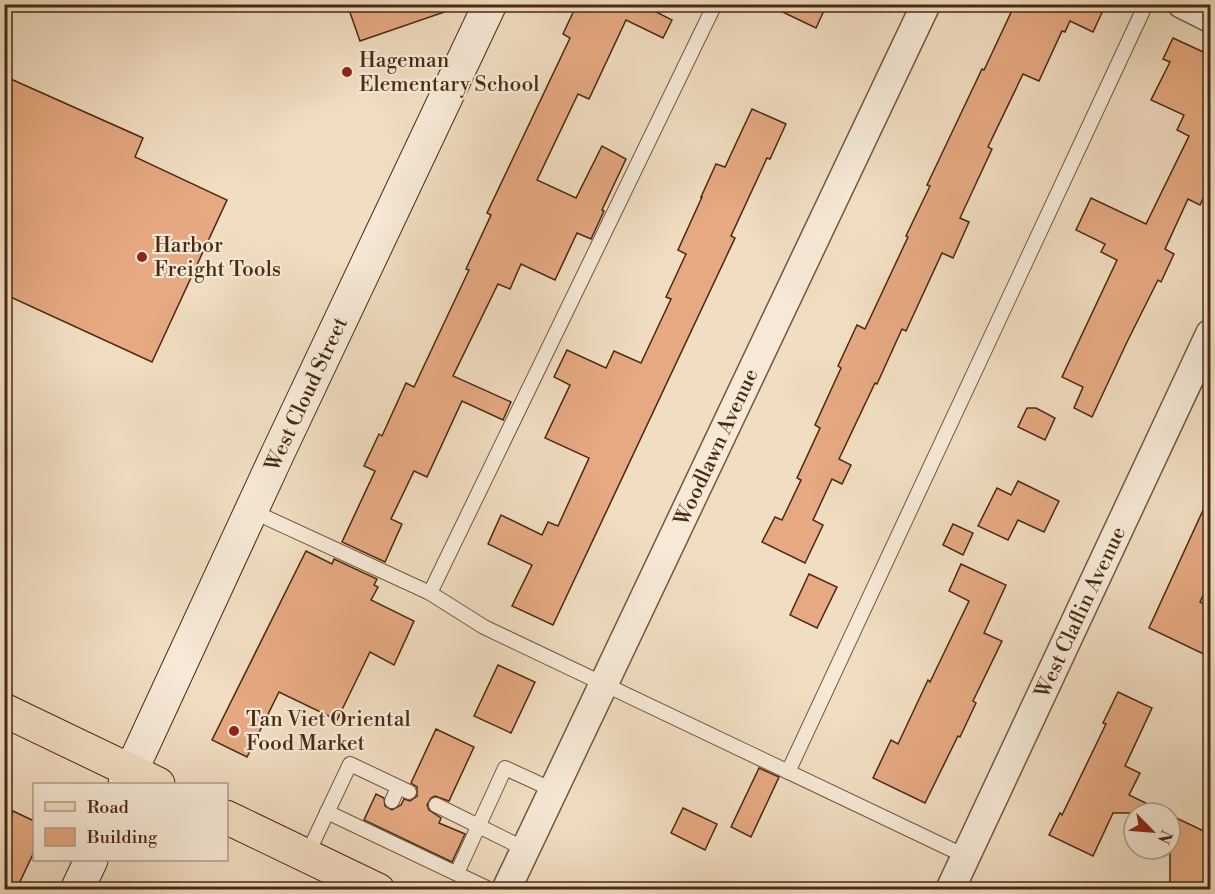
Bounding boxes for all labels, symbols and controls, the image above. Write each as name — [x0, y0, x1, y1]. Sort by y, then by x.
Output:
place label: Hageman Elementary School — [359, 48, 539, 98]
marker: Hageman Elementary School — [340, 65, 354, 79]
place label: Harbor Freight Tools — [154, 233, 281, 283]
marker: Harbor Freight Tools — [135, 250, 149, 264]
street label: West Cloud Street — [259, 313, 354, 477]
street label: Woodlawn Avenue — [669, 365, 765, 531]
street label: West Claflin Avenue — [1029, 523, 1132, 703]
place label: Tan Viet Oriental Food Market — [246, 707, 411, 757]
marker: Tan Viet Oriental Food Market — [227, 724, 241, 738]
legend — [33, 783, 228, 861]
text: Road — [87, 796, 130, 819]
north arrow — [1122, 801, 1182, 861]
text: Building — [86, 826, 158, 849]
text: N — [1153, 827, 1176, 847]

